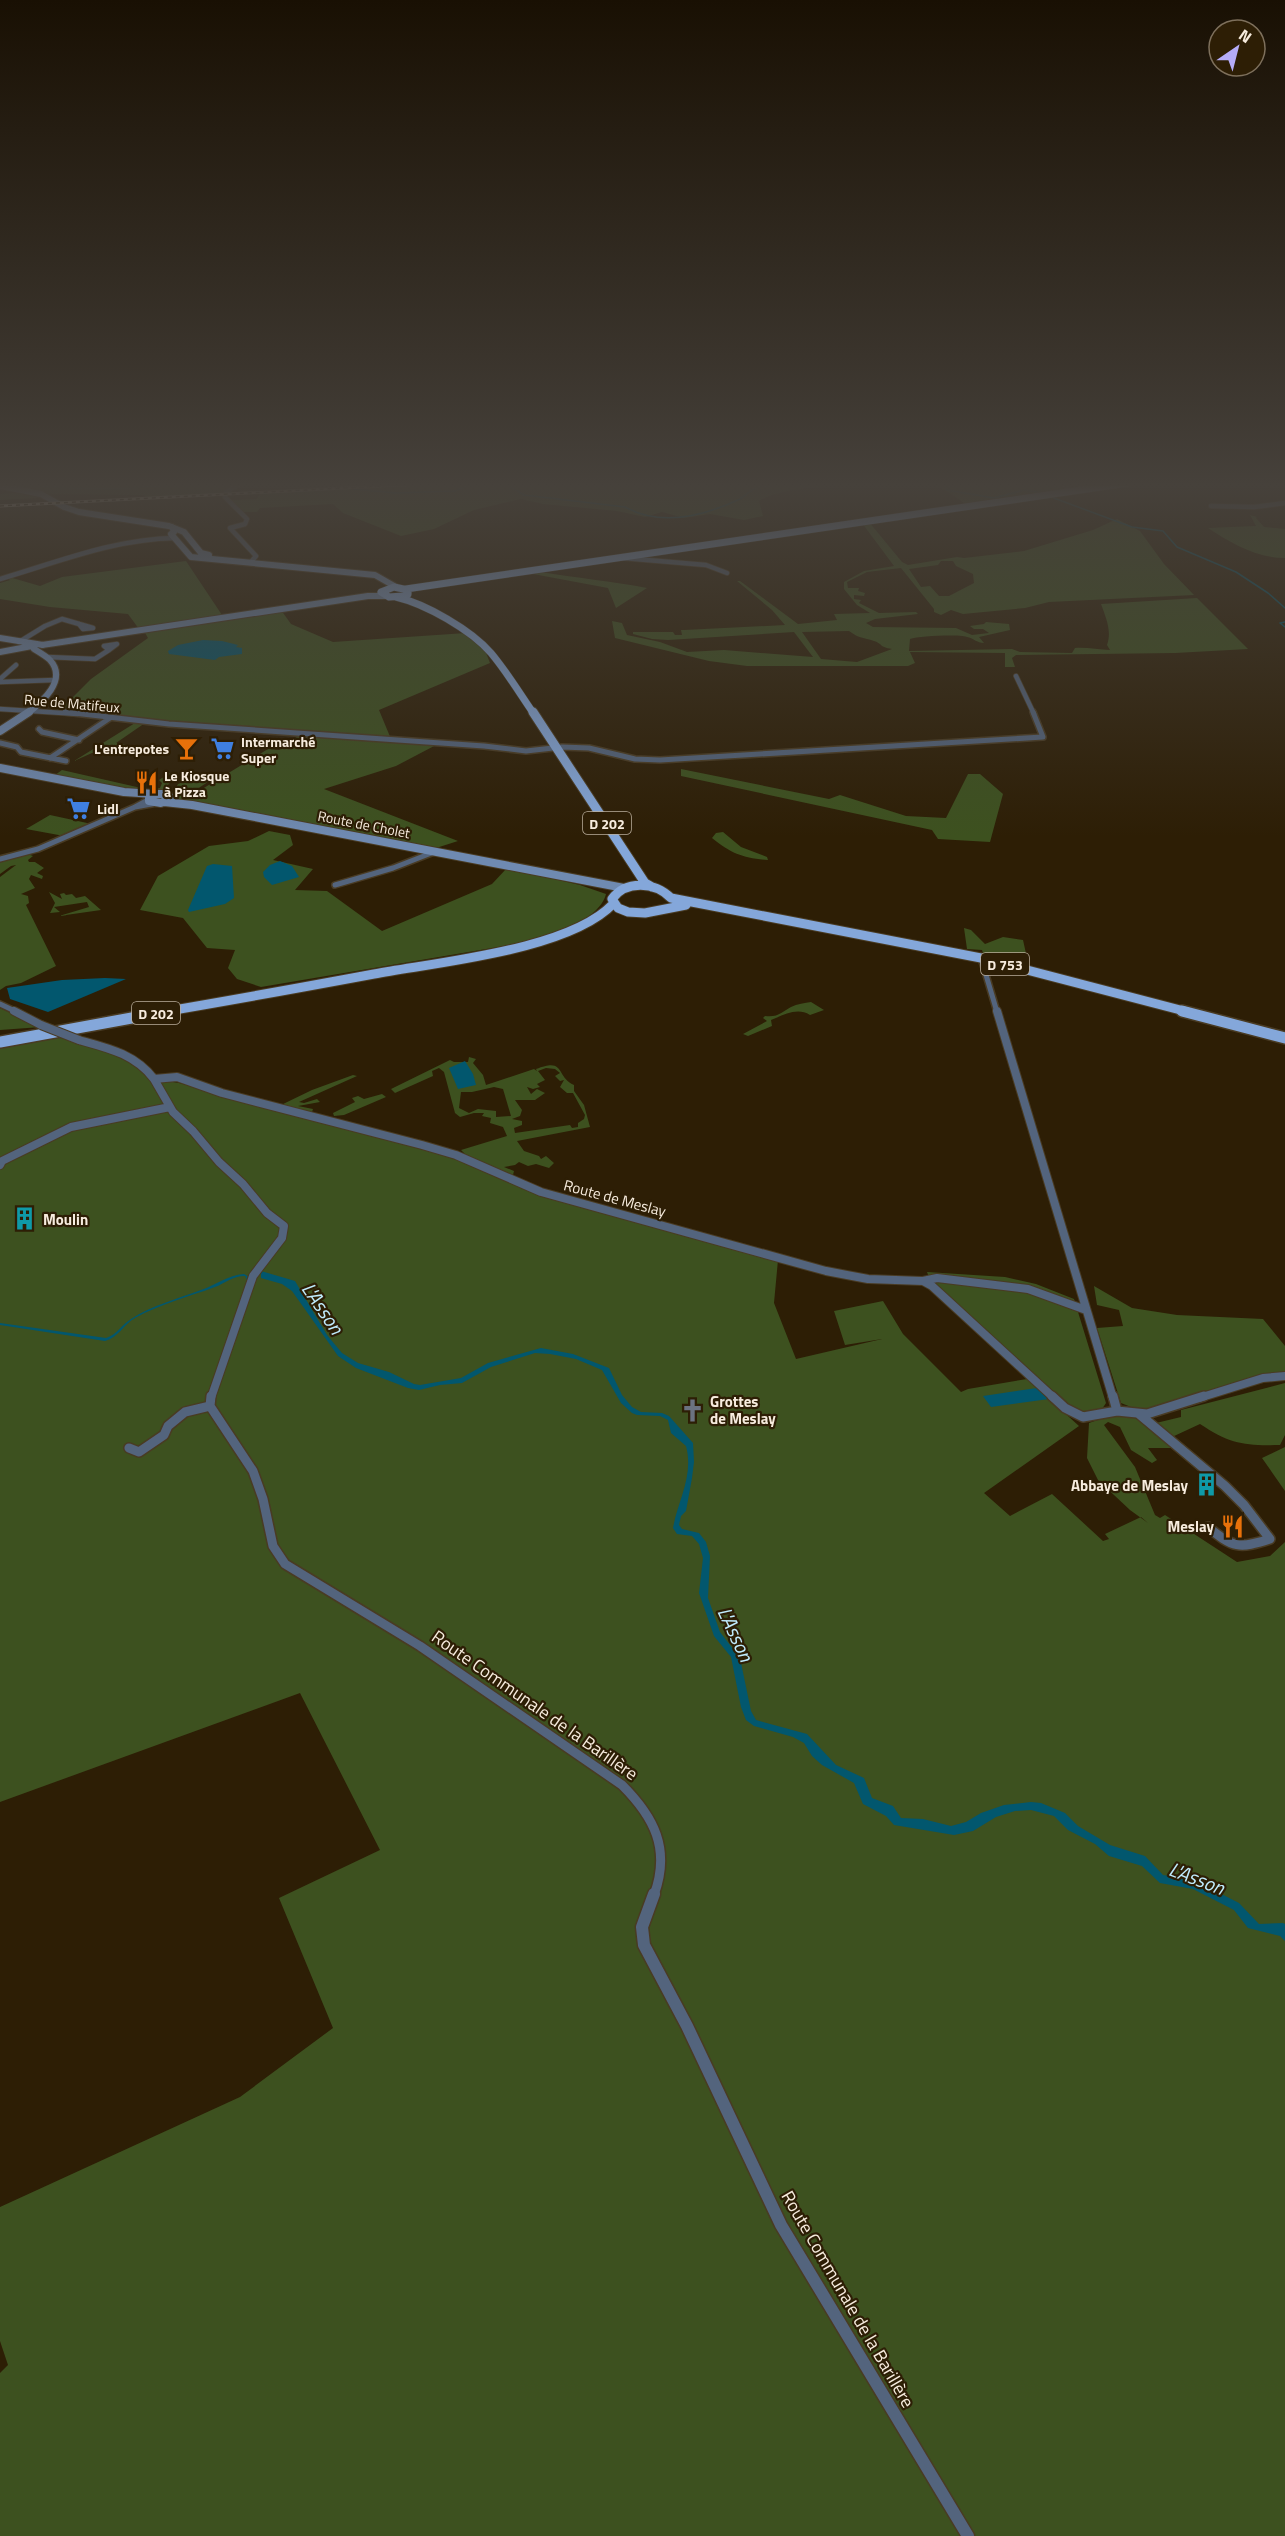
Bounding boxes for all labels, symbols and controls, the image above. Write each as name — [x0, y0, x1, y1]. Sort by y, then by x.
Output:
north arrow — [1207, 18, 1267, 78]
text: N — [1234, 23, 1257, 49]
street label: Rue de Matifeux — [23, 688, 121, 718]
place label: Intermarché Super — [241, 731, 315, 768]
bar icon: L'entrepotes — [174, 735, 200, 761]
supermarket icon: Intermarché Super — [210, 736, 236, 762]
place label: L'entrepotes — [94, 738, 169, 759]
place label: Le Kiosque à Pizza — [164, 765, 229, 802]
restaurant icon: Le Kiosque à Pizza — [133, 770, 159, 796]
supermarket icon: Lidl — [66, 795, 92, 821]
place label: Lidl — [97, 798, 119, 819]
street label: Route de Cholet — [316, 805, 412, 843]
road number: D 202 — [583, 812, 631, 834]
road number: D 753 — [981, 953, 1029, 975]
road number: D 202 — [132, 1002, 180, 1024]
street label: Route de Meslay — [561, 1173, 669, 1223]
building icon: Moulin — [12, 1206, 38, 1232]
place label: Moulin — [43, 1208, 88, 1231]
water label: L'Asson — [294, 1276, 352, 1341]
place label: Grottes de Meslay — [710, 1390, 776, 1430]
church icon: Grottes de Meslay — [679, 1397, 705, 1423]
building icon: Abbaye de Meslay — [1193, 1472, 1219, 1498]
place label: Abbaye de Meslay — [1071, 1474, 1188, 1497]
restaurant icon: Meslay — [1219, 1513, 1245, 1539]
place label: Meslay — [1167, 1515, 1214, 1538]
water label: L'Asson — [710, 1601, 763, 1668]
street label: Route Communale de la Barillère — [426, 1623, 644, 1787]
water label: L'Asson — [1165, 1853, 1230, 1903]
street label: Route Communale de la Barillère — [775, 2185, 921, 2413]

